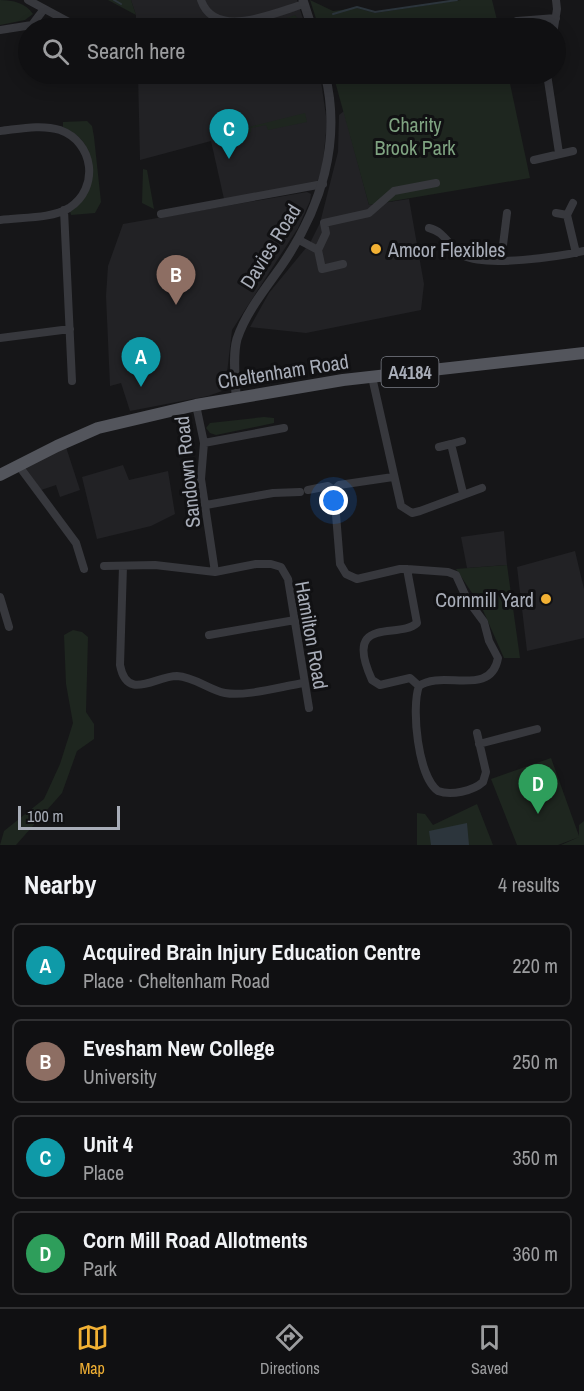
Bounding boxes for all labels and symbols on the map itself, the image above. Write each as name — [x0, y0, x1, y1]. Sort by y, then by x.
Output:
pin: C — [210, 110, 248, 159]
park label: Charity Brook Park — [374, 111, 456, 161]
street label: Davies Road — [233, 199, 307, 293]
place label: Amcor Flexibles — [387, 236, 506, 263]
marker: Amcor Flexibles — [369, 242, 383, 256]
pin: B — [156, 256, 195, 305]
pin: A — [122, 338, 160, 387]
street label: Cheltenham Road — [216, 347, 350, 395]
road number: A4184 — [382, 357, 438, 387]
street label: Sandown Road — [168, 415, 206, 529]
your location — [319, 486, 348, 515]
street label: Hamilton Road — [289, 579, 335, 691]
place label: Cornmill Yard — [435, 586, 534, 613]
marker: Cornmill Yard — [539, 592, 553, 606]
pin: D — [518, 764, 558, 814]
scale bar — [18, 803, 120, 830]

